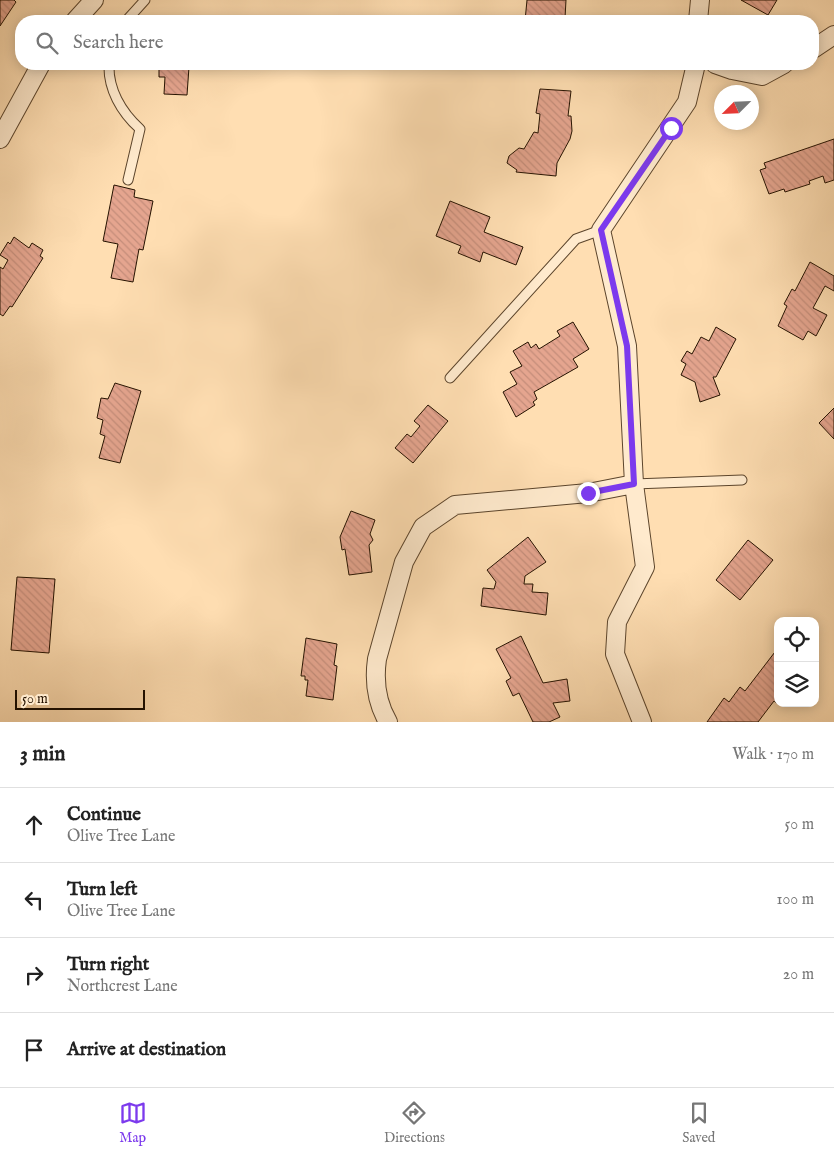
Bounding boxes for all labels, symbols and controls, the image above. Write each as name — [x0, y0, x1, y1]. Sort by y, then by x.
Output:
search box — [15, 15, 819, 70]
icon: search — [33, 29, 61, 57]
text: Search here — [73, 31, 164, 55]
north arrow — [714, 85, 759, 130]
route start — [660, 117, 683, 140]
route end — [577, 482, 600, 505]
map controls — [774, 617, 819, 707]
button: locate — [774, 617, 819, 662]
button: layers — [774, 662, 819, 707]
scale bar — [15, 687, 145, 710]
text: 50 m — [22, 690, 48, 708]
text: 3 min — [20, 741, 65, 768]
text: Walk · 170 m — [732, 745, 814, 765]
text: Continue — [67, 803, 141, 827]
icon: ahead — [20, 811, 48, 839]
text: 50 m — [785, 815, 814, 835]
text: Olive Tree Lane — [67, 827, 175, 847]
text: Turn left — [67, 878, 138, 902]
icon: left — [20, 886, 48, 914]
text: 100 m — [777, 890, 814, 910]
text: Olive Tree Lane — [67, 902, 175, 922]
text: Turn right — [67, 953, 149, 977]
icon: right — [20, 961, 48, 989]
text: 20 m — [783, 965, 814, 985]
text: Northcrest Lane — [67, 977, 178, 997]
icon: arrive — [20, 1036, 48, 1064]
text: Arrive at destination — [67, 1038, 226, 1062]
tab: Map — [119, 1099, 147, 1147]
tab: Directions — [384, 1099, 445, 1147]
tab: Saved — [682, 1099, 715, 1147]

